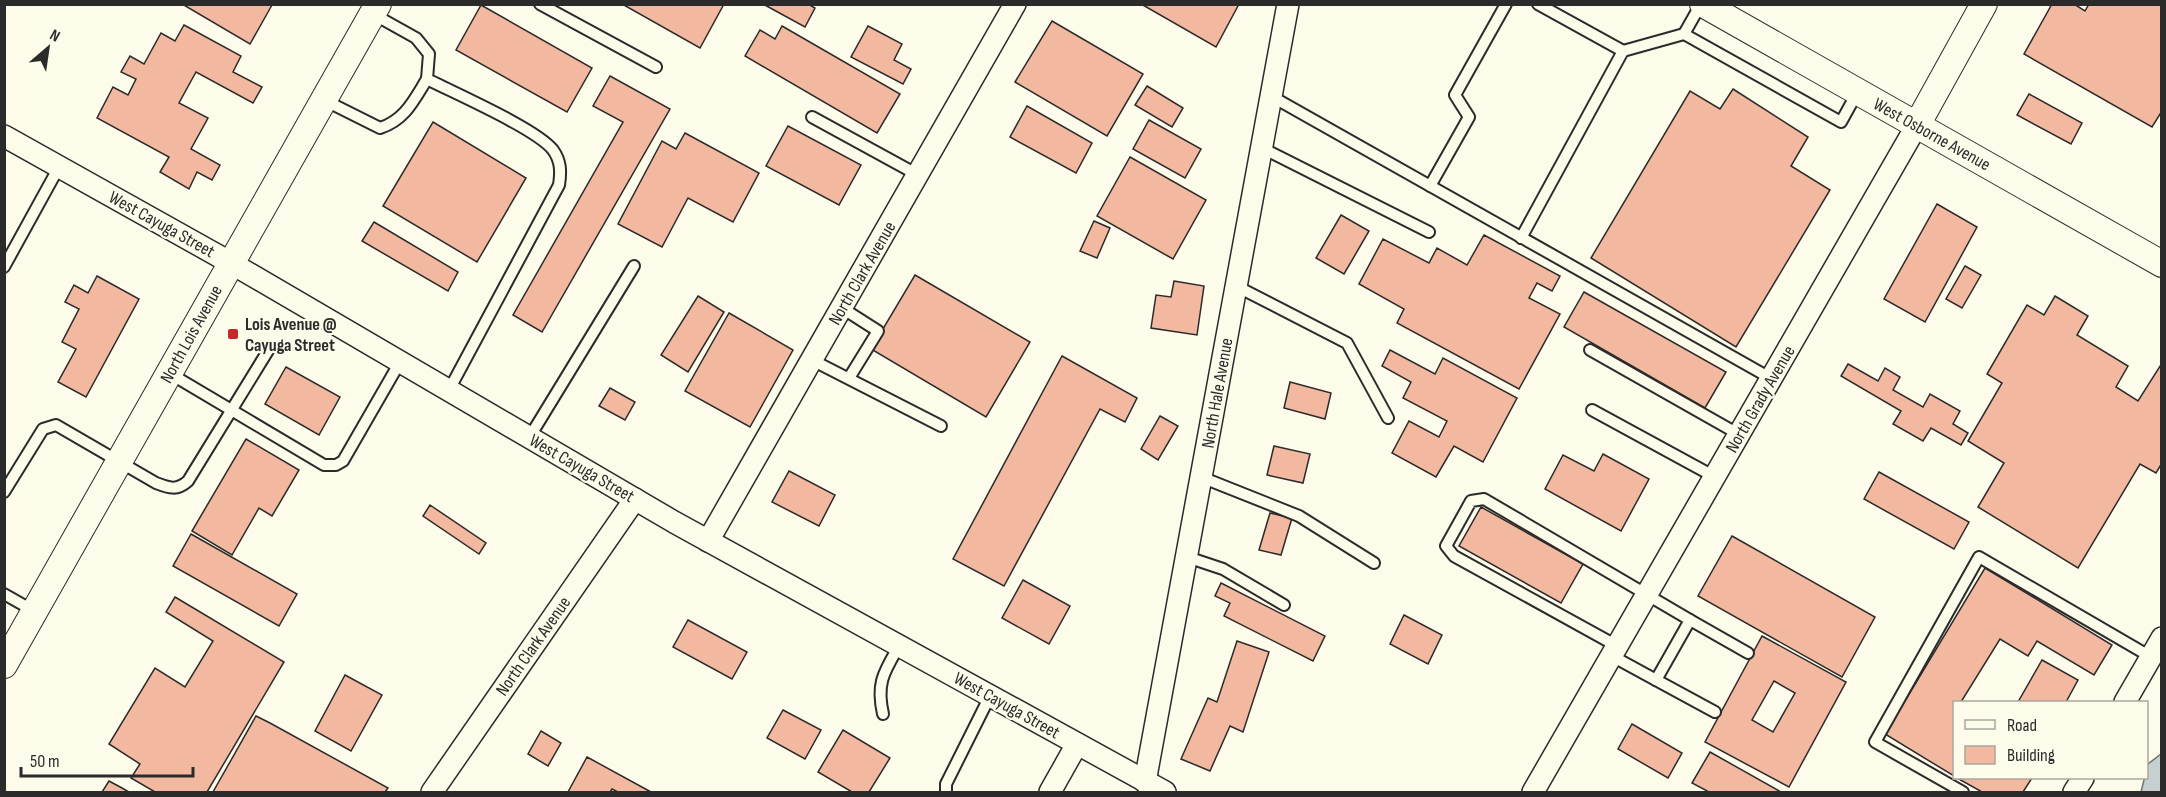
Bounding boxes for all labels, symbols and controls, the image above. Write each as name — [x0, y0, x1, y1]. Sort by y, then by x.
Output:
north arrow — [18, 18, 78, 78]
text: N — [46, 26, 63, 47]
street label: West Osborne Avenue — [1870, 94, 1994, 175]
street label: West Cayuga Street — [105, 187, 219, 262]
street label: North Clark Avenue — [824, 218, 901, 329]
street label: North Lois Avenue — [156, 282, 227, 387]
place label: Lois Avenue @ Cayuga Street — [245, 314, 337, 356]
marker: Lois Avenue @ Cayuga Street — [226, 327, 240, 341]
street label: North Hale Avenue — [1197, 336, 1238, 450]
street label: North Grady Avenue — [1721, 342, 1800, 457]
street label: West Cayuga Street — [525, 430, 638, 507]
street label: North Clark Avenue — [492, 593, 575, 700]
street label: West Cayuga Street — [950, 668, 1064, 743]
legend — [1953, 701, 2148, 779]
text: Road — [2007, 715, 2037, 736]
scale bar — [21, 740, 194, 778]
text: Building — [2007, 745, 2055, 766]
text: 50 m — [30, 751, 60, 772]

